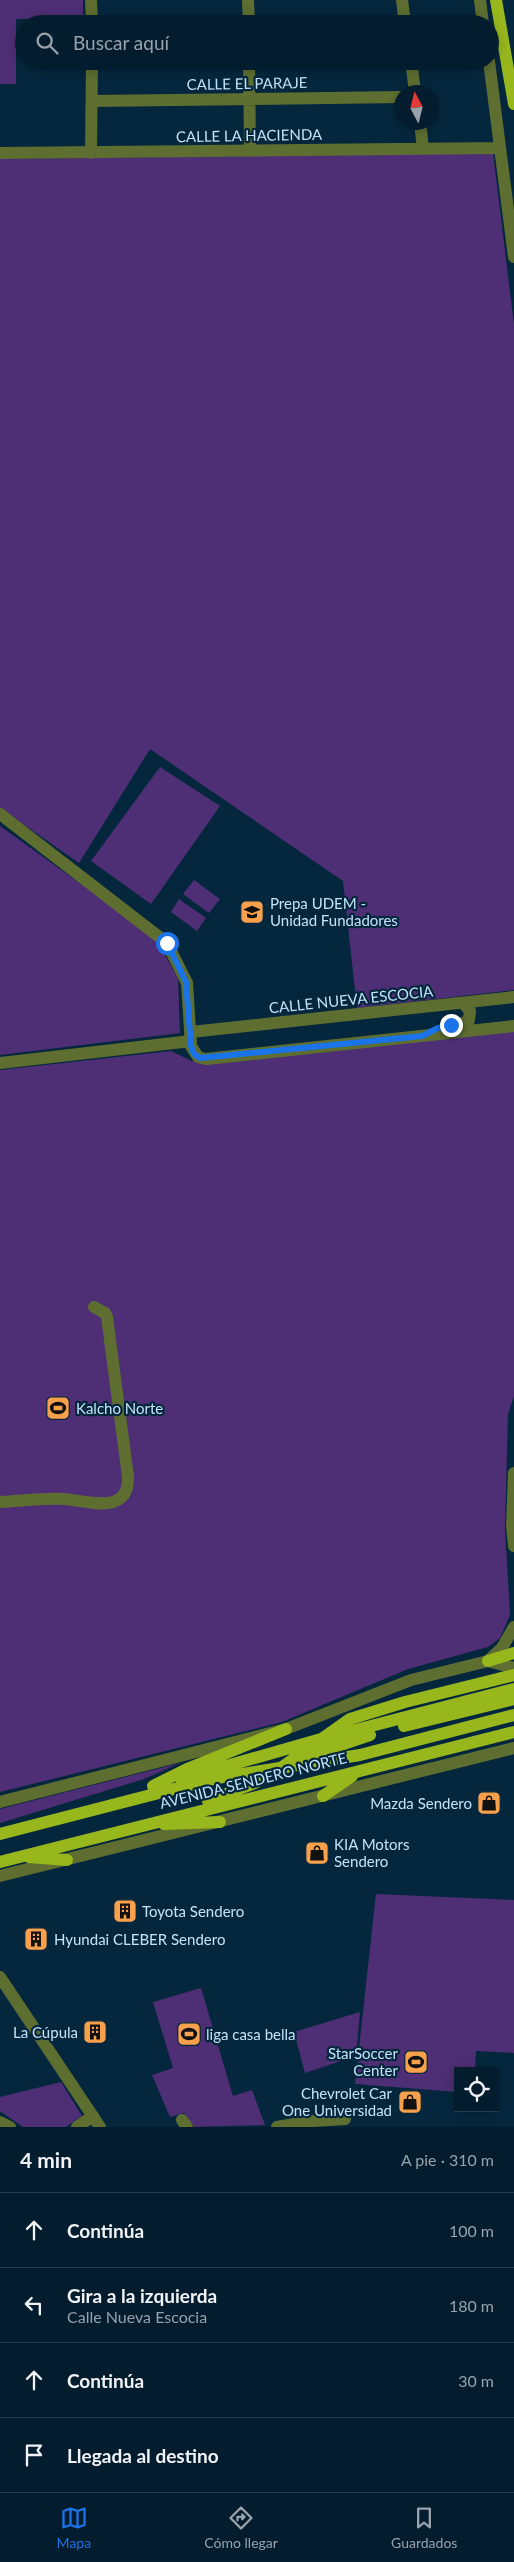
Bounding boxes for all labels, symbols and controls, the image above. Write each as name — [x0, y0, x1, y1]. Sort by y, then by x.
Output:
search box — [15, 15, 499, 70]
icon: search — [33, 29, 61, 57]
text: Buscar aquí — [73, 31, 169, 54]
street label: CALLE EL PARAJE — [186, 73, 308, 93]
north arrow — [394, 85, 439, 130]
street label: CALLE LA HACIENDA — [176, 125, 323, 145]
place label: Prepa UDEM - Unidad Fundadores — [270, 894, 398, 929]
school or university icon: Prepa UDEM - Unidad Fundadores — [239, 899, 265, 925]
route start — [156, 932, 179, 955]
street label: CALLE NUEVA ESCOCIA — [268, 981, 435, 1017]
route end — [440, 1014, 463, 1037]
sports icon: Kalcho Norte — [45, 1395, 71, 1421]
place label: Kalcho Norte — [76, 1399, 163, 1417]
street label: AVENIDA SENDERO NORTE — [158, 1748, 348, 1812]
shop icon: Mazda Sendero — [476, 1790, 502, 1816]
place label: Mazda Sendero — [370, 1794, 472, 1812]
place label: KIA Motors Sendero — [334, 1835, 409, 1870]
shop icon: KIA Motors Sendero — [304, 1840, 330, 1866]
building icon: Toyota Sendero — [112, 1898, 138, 1924]
place label: Toyota Sendero — [142, 1902, 244, 1920]
building icon: Hyundai CLEBER Sendero — [23, 1926, 49, 1952]
place label: Hyundai CLEBER Sendero — [54, 1930, 225, 1948]
building icon: La Cúpula — [82, 2019, 108, 2045]
sports icon: liga casa bella — [176, 2021, 202, 2047]
place label: La Cúpula — [13, 2023, 78, 2041]
place label: liga casa bella — [206, 2025, 296, 2043]
place label: StarSoccer Center — [328, 2044, 399, 2079]
sports icon: StarSoccer Center — [403, 2049, 429, 2075]
map controls — [454, 2067, 499, 2112]
button: locate — [454, 2067, 499, 2112]
place label: Chevrolet Car One Universidad — [282, 2084, 393, 2119]
shop icon: Chevrolet Car One Universidad — [397, 2089, 423, 2115]
text: 4 min — [20, 2147, 72, 2172]
text: A pie · 310 m — [401, 2150, 494, 2169]
icon: ahead — [20, 2216, 48, 2244]
text: Continúa — [67, 2219, 144, 2242]
text: 100 m — [449, 2221, 494, 2240]
text: Gira a la izquierda — [67, 2284, 217, 2307]
icon: left — [20, 2291, 48, 2319]
text: 180 m — [449, 2296, 494, 2315]
text: Calle Nueva Escocia — [67, 2307, 207, 2326]
icon: ahead — [20, 2366, 48, 2394]
text: Continúa — [67, 2369, 144, 2392]
text: 30 m — [458, 2371, 494, 2390]
icon: arrive — [20, 2441, 48, 2469]
text: Llegada al destino — [67, 2444, 219, 2467]
tab: Mapa — [57, 2504, 91, 2551]
tab: Cómo llegar — [204, 2504, 278, 2551]
tab: Guardados — [391, 2504, 457, 2551]

